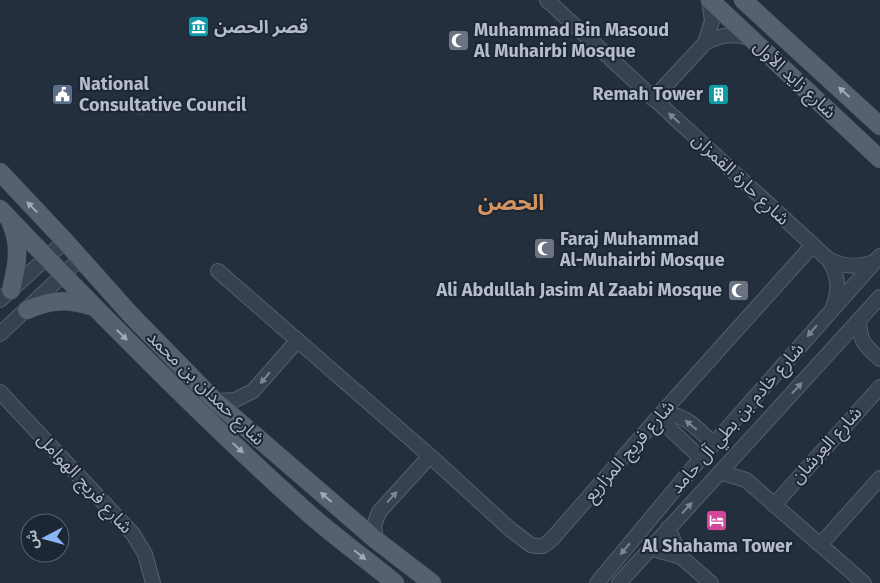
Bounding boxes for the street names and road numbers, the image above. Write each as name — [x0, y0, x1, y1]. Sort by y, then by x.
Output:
street label: شارع زايد الأول — [747, 35, 841, 125]
street label: شارع حارة القمزان — [686, 128, 794, 232]
street label: شارع حمدان بن محمد — [140, 326, 270, 452]
street label: شارع خادم بن بطي آل حامد — [666, 338, 811, 500]
street label: شارع فريج المزاريع — [579, 396, 681, 508]
street label: شارع العِرشان — [786, 402, 869, 490]
street label: شارع فريج الهوامل — [33, 428, 137, 538]

